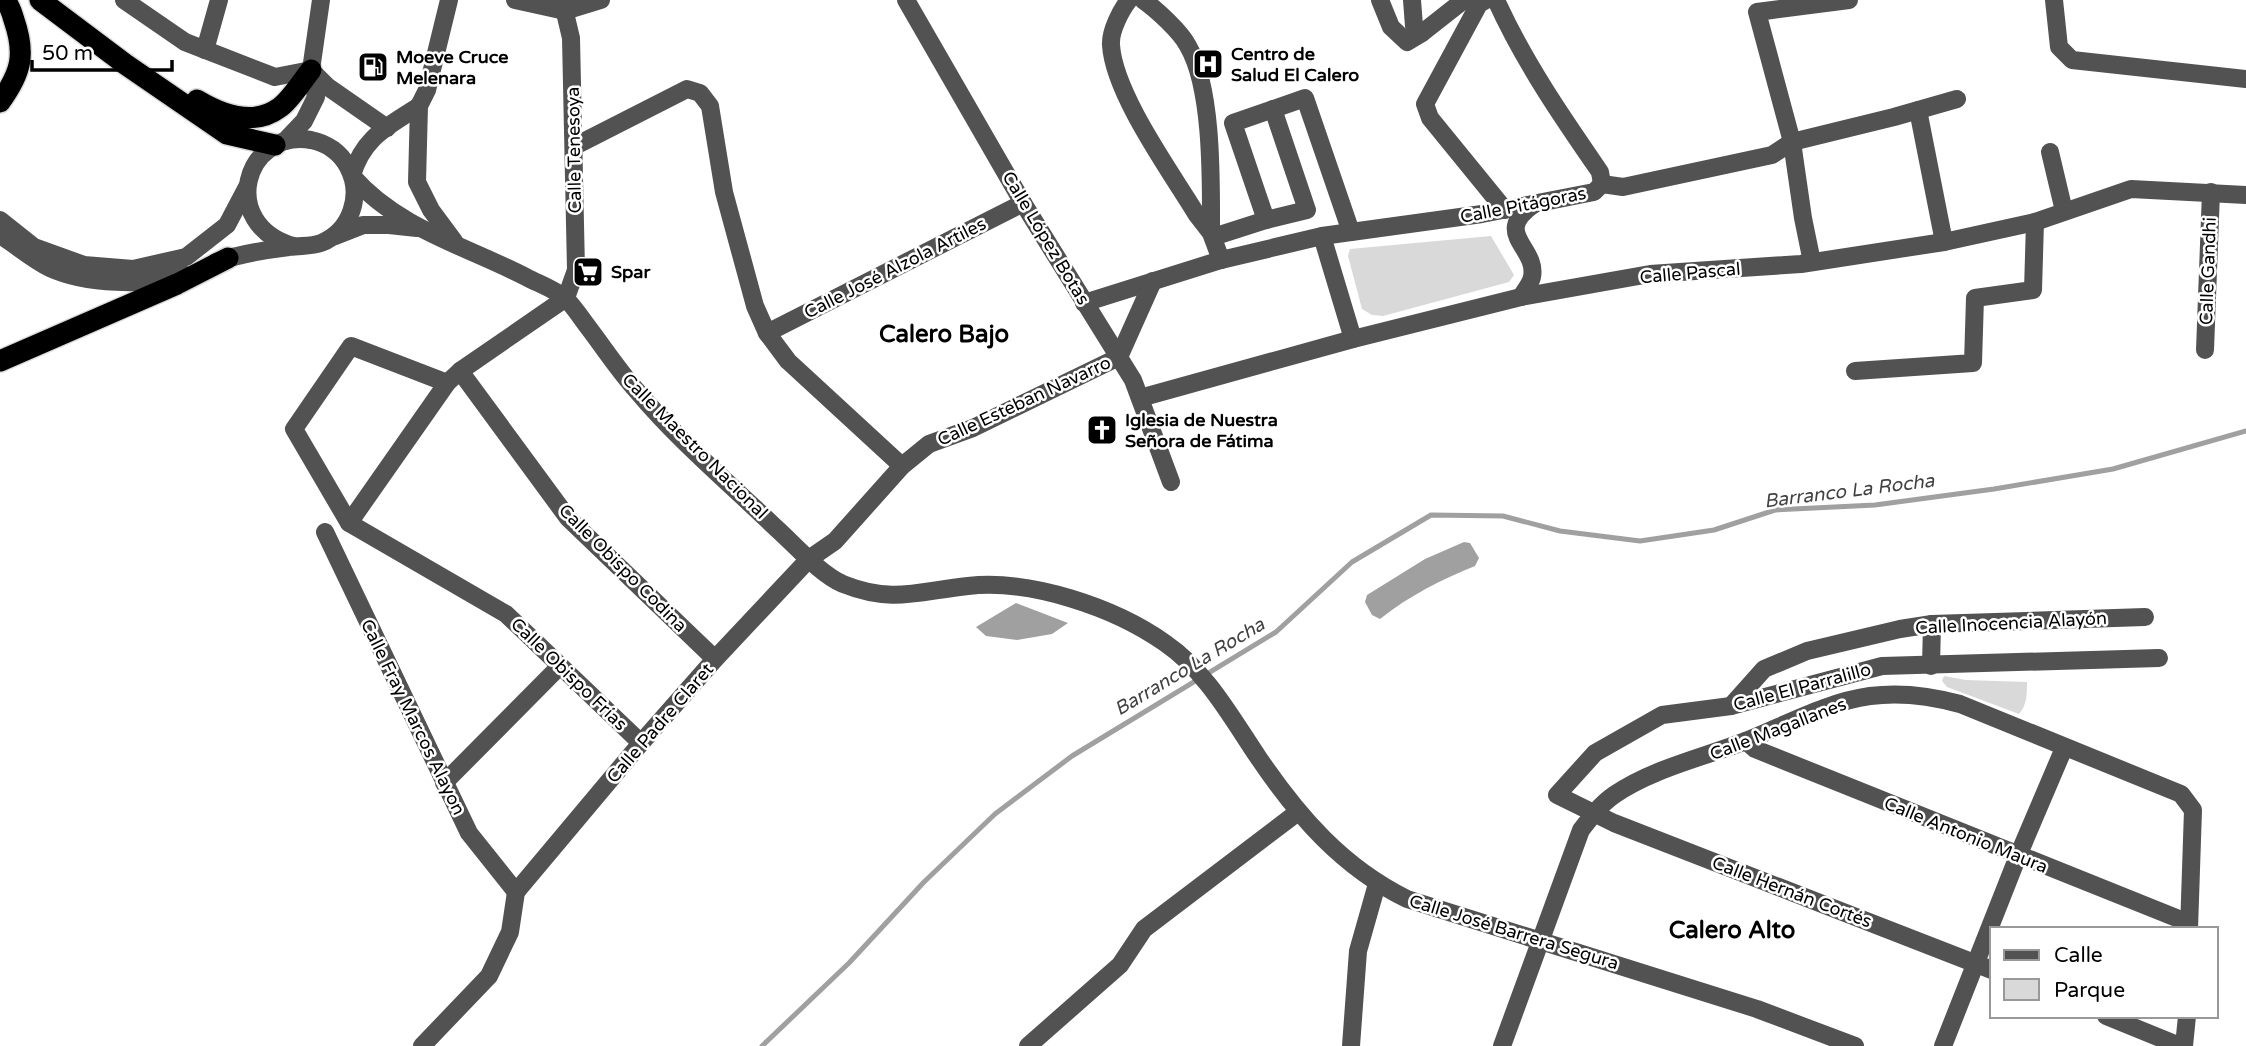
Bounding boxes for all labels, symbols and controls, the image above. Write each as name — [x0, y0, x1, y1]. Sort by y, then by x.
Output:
scale bar — [32, 28, 172, 72]
text: 50 m — [42, 41, 93, 66]
place label: Centro de Salud El Calero — [1231, 43, 1359, 86]
place label: Moeve Cruce Melenara — [396, 46, 508, 89]
hospital icon: Centro de Salud El Calero — [1191, 47, 1225, 81]
fuel station icon: Moeve Cruce Melenara — [356, 50, 390, 84]
street label: Calle Tenesoya — [562, 86, 586, 214]
street label: Calle López Botas — [997, 167, 1095, 309]
street label: Calle Pitágoras — [1458, 182, 1588, 228]
street label: Calle José Alzola Artiles — [800, 213, 990, 323]
street label: Calle Gandhi — [2195, 217, 2221, 325]
supermarket icon: Spar — [571, 255, 605, 289]
street label: Calle Pascal — [1639, 258, 1741, 288]
place label: Spar — [611, 261, 651, 283]
district label: Calero Bajo — [879, 320, 1009, 349]
street label: Calle Esteban Navarro — [934, 351, 1114, 451]
street label: Calle Maestro Nacional — [618, 369, 772, 523]
place label: Iglesia de Nuestra Señora de Fátima — [1125, 409, 1278, 452]
church icon: Iglesia de Nuestra Señora de Fátima — [1085, 413, 1119, 447]
water label: Barranco La Rocha — [1763, 469, 1937, 512]
street label: Calle Obispo Codina — [554, 499, 692, 637]
street label: Calle Inocencia Alayón — [1915, 607, 2107, 639]
street label: Calle Obispo Frías — [506, 613, 632, 735]
water label: Barranco La Rocha — [1110, 613, 1270, 720]
street label: Calle Fray Marcos Alayon — [356, 615, 470, 819]
street label: Calle Padre Claret — [602, 658, 718, 788]
street label: Calle El Parralillo — [1731, 658, 1873, 716]
street label: Calle Magallanes — [1707, 693, 1849, 765]
street label: Calle Antonio Maura — [1881, 792, 2051, 878]
street label: Calle Hernán Cortés — [1709, 851, 1875, 933]
street label: Calle José Barrera Segura — [1407, 890, 1621, 974]
district label: Calero Alto — [1669, 916, 1795, 945]
legend — [1990, 927, 2218, 1018]
text: Calle — [2054, 943, 2103, 968]
text: Parque — [2054, 978, 2125, 1003]

